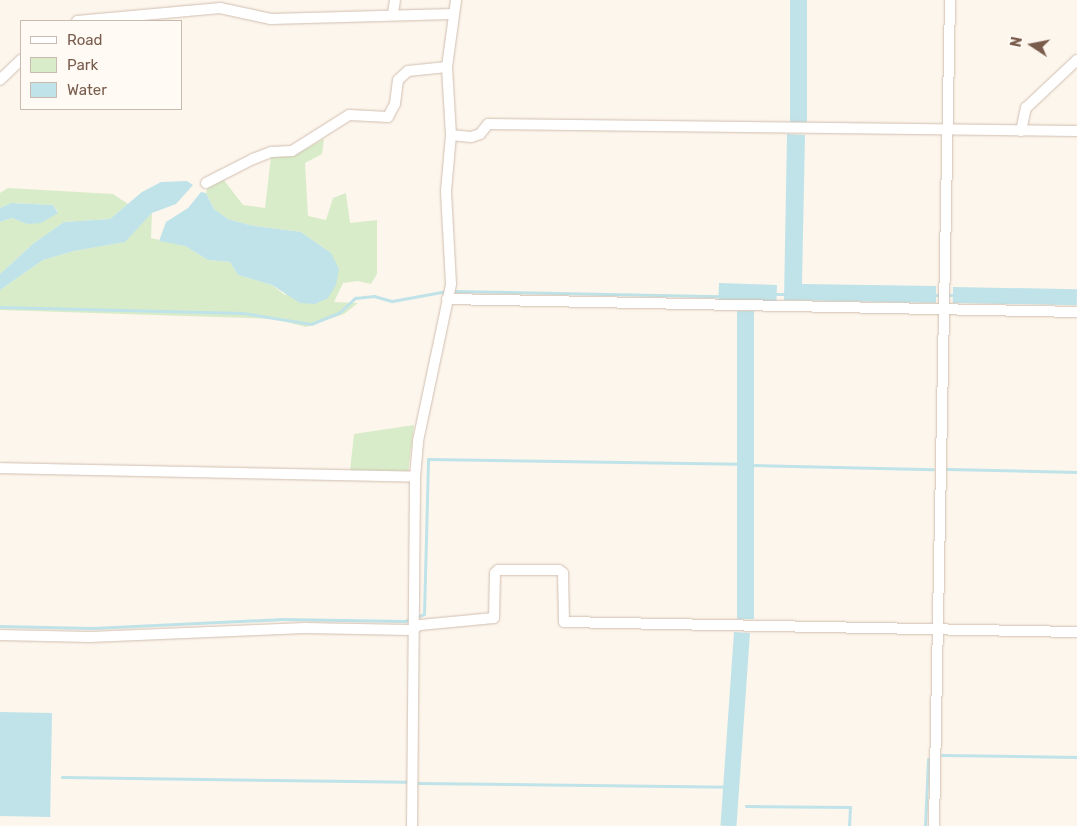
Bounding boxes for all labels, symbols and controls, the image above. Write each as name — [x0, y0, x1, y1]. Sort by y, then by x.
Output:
legend — [20, 20, 182, 110]
north arrow — [1007, 20, 1057, 70]
text: Road — [67, 31, 103, 49]
text: N — [1007, 35, 1026, 49]
text: Park — [67, 56, 98, 74]
text: Water — [67, 81, 107, 99]

